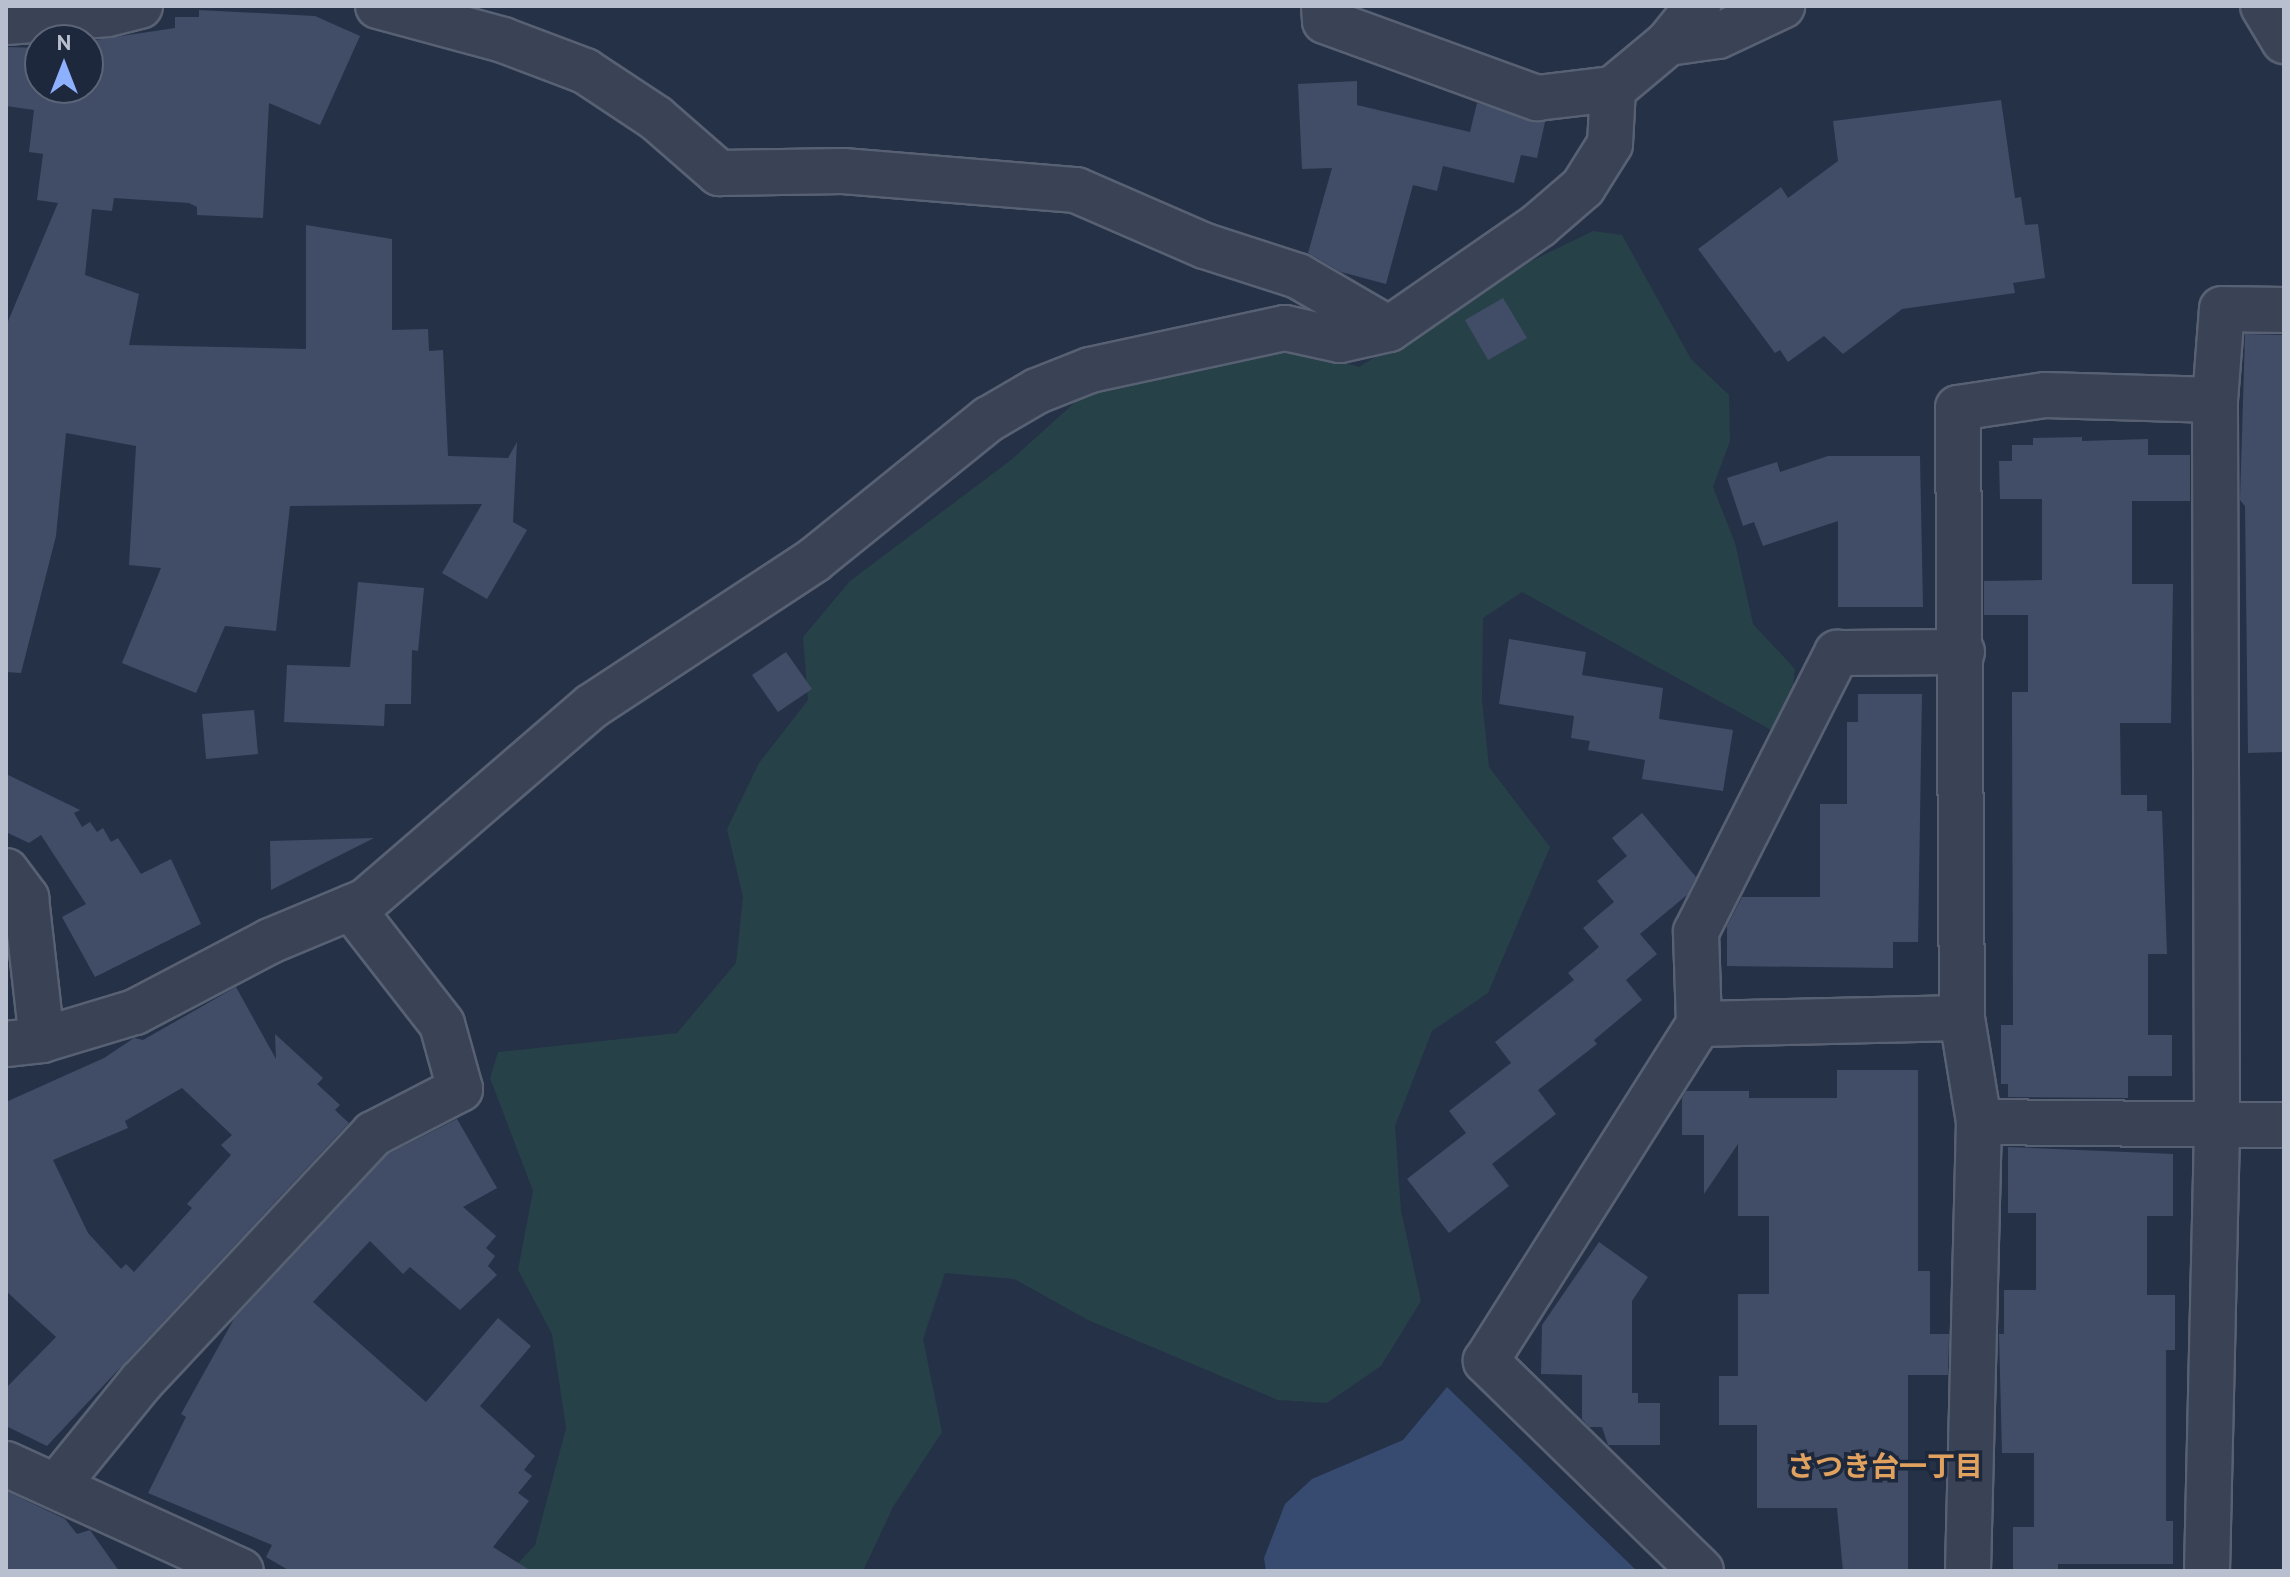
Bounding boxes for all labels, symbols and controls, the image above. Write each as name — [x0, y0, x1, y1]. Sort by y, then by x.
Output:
north arrow — [24, 24, 104, 104]
text: N — [57, 28, 71, 56]
district label: さつき台一丁目 — [1787, 1449, 1983, 1483]

